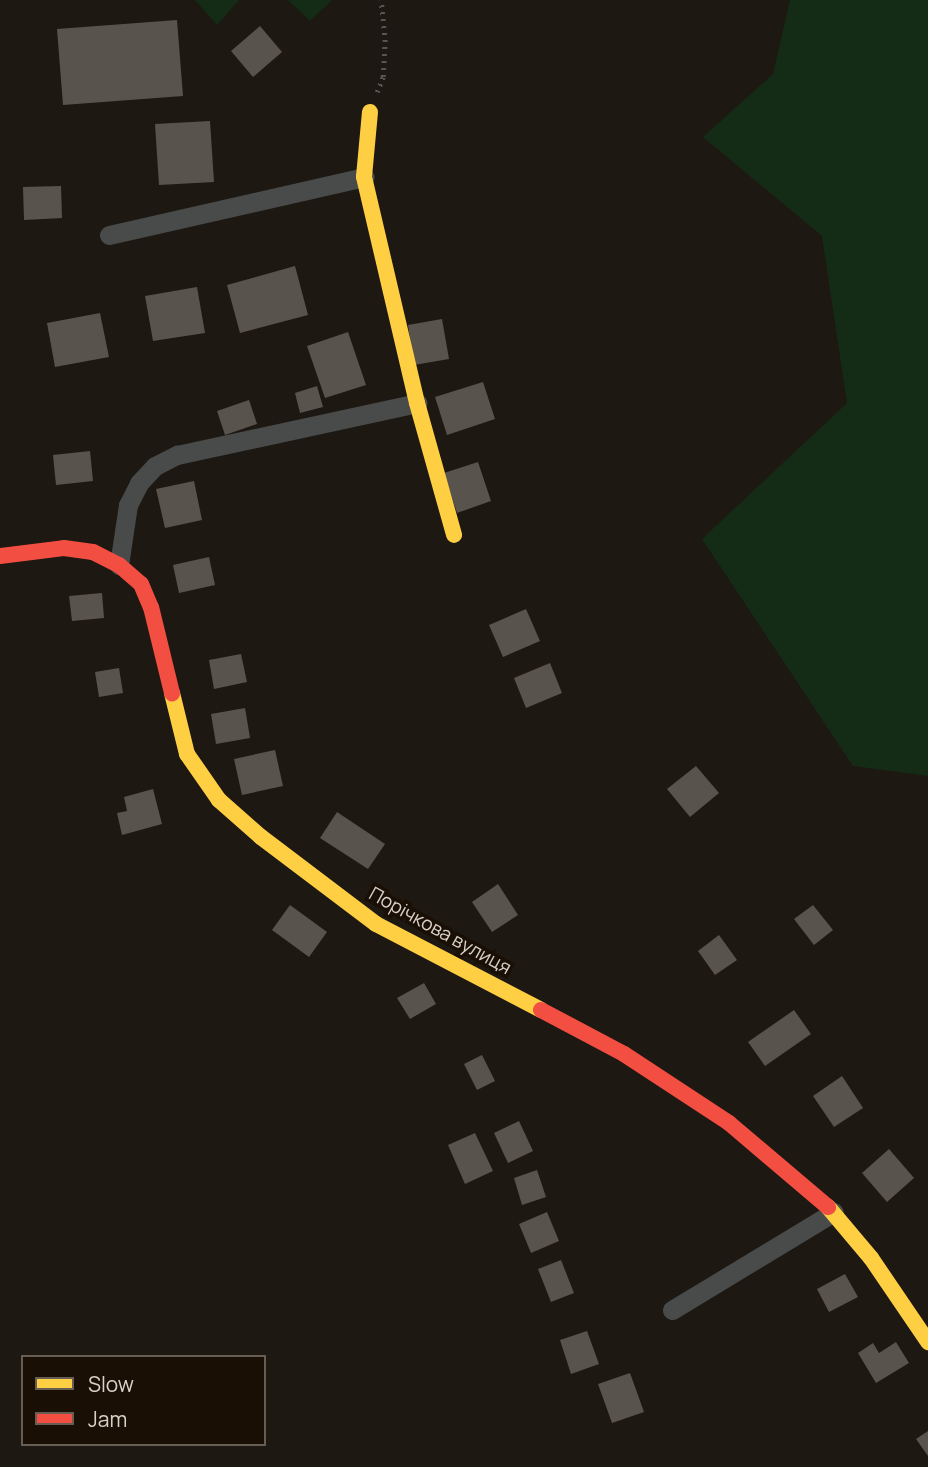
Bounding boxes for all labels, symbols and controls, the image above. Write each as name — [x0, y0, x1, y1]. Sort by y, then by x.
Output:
street label: Порічкова вулиця — [365, 882, 515, 980]
legend — [21, 1355, 266, 1446]
text: Slow — [88, 1370, 134, 1398]
text: Jam — [88, 1405, 127, 1433]

